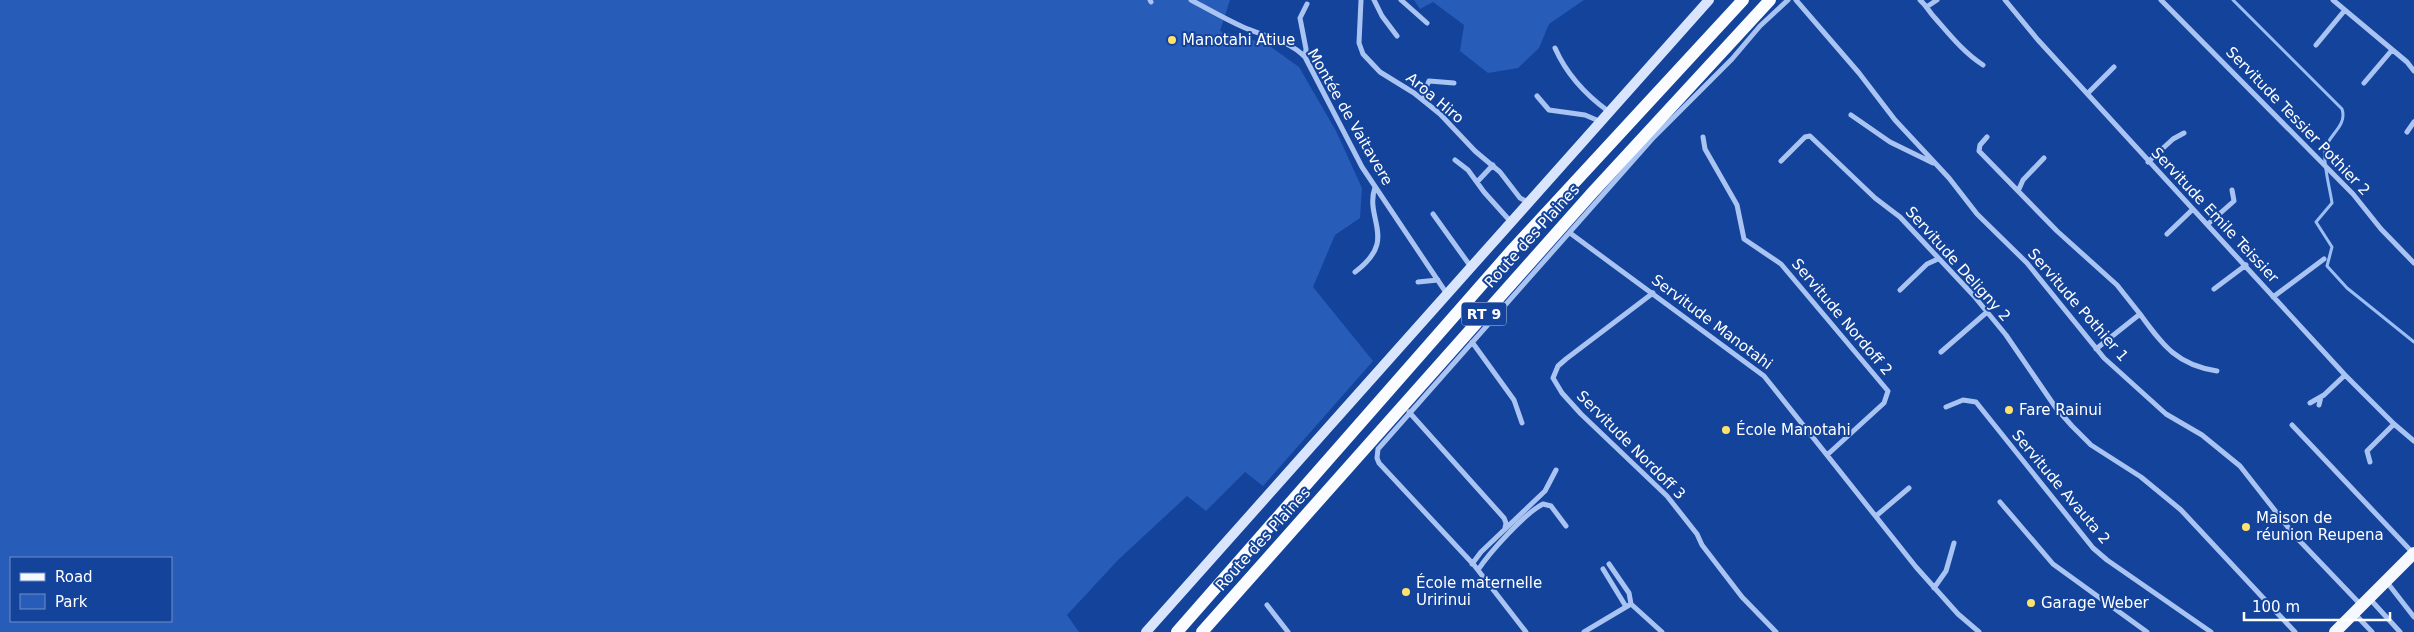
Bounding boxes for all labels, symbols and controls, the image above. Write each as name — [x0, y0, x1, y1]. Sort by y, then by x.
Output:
place label: Manotahi Atiue — [1182, 31, 1295, 49]
marker: Manotahi Atiue — [1166, 34, 1178, 46]
street label: Servitude Tessier Pothier 2 — [2222, 43, 2374, 199]
street label: Montée de Vaitavere — [1303, 45, 1397, 189]
street label: Aroa Hiro — [1403, 69, 1467, 127]
street label: Servitude Emile Teissier — [2148, 144, 2283, 287]
street label: Route des Plaines — [1481, 181, 1583, 291]
street label: Servitude Deligny 2 — [1902, 203, 2014, 325]
street label: Servitude Pothier 1 — [2024, 245, 2132, 365]
street label: Servitude Nordoff 2 — [1788, 255, 1896, 379]
street label: Servitude Manotahi — [1648, 271, 1776, 373]
road number: RT 9 — [1462, 302, 1506, 326]
street label: Servitude Nordoff 3 — [1573, 387, 1689, 503]
place label: Fare Rainui — [2019, 401, 2102, 419]
marker: Fare Rainui — [2003, 404, 2015, 416]
place label: École Manotahi — [1736, 420, 1851, 439]
marker: École Manotahi — [1720, 424, 1732, 436]
street label: Servitude Avauta 2 — [2008, 426, 2114, 548]
street label: Route des Plaines — [1212, 484, 1314, 594]
place label: Maison de réunion Reupena — [2256, 509, 2384, 544]
marker: Maison de réunion Reupena — [2240, 521, 2252, 533]
legend — [10, 557, 172, 622]
text: Road — [55, 568, 93, 586]
place label: École maternelle Uririnui — [1416, 573, 1542, 609]
marker: École maternelle Uririnui — [1400, 586, 1412, 598]
scale bar — [2244, 590, 2390, 622]
text: Park — [55, 593, 88, 611]
place label: Garage Weber — [2041, 594, 2150, 612]
marker: Garage Weber — [2025, 597, 2037, 609]
text: 100 m — [2252, 598, 2300, 616]

